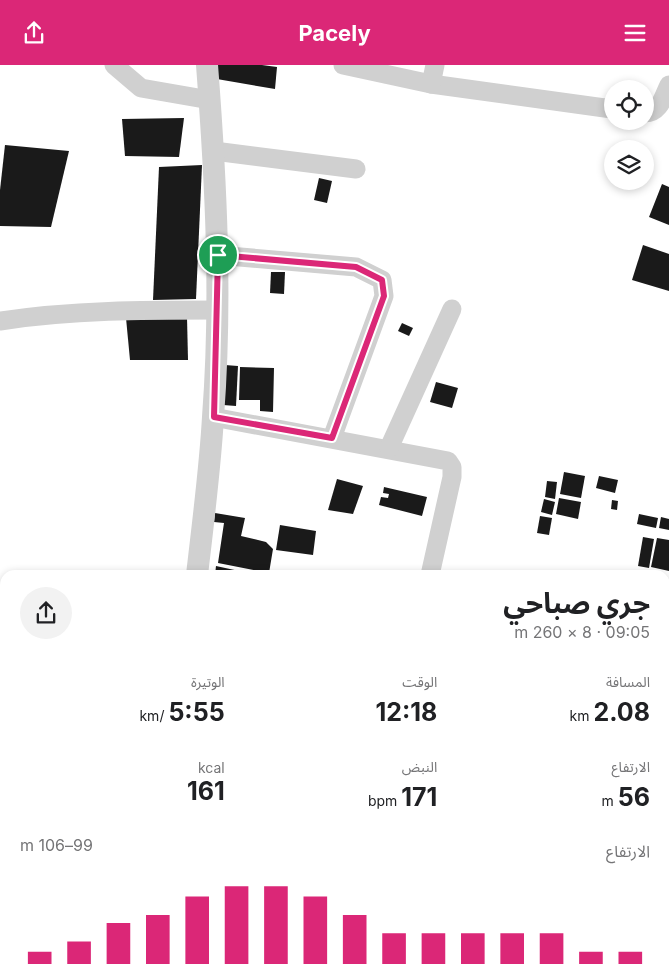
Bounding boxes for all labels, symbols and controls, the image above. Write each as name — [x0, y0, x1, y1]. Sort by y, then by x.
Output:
icon: share — [20, 19, 48, 47]
icon: menu — [621, 19, 649, 47]
text: Pacely — [298, 20, 371, 46]
map controls — [604, 80, 654, 190]
button: locate — [604, 80, 654, 130]
button: layers — [604, 140, 654, 190]
pin — [197, 234, 239, 276]
icon: arrive — [204, 241, 232, 269]
text: جري صباحي — [503, 586, 650, 620]
button: share — [20, 587, 72, 639]
text: 09:05 · 8 × 260 m — [514, 622, 650, 642]
text: الوتيرة — [191, 673, 225, 690]
text: الوقت — [402, 673, 437, 690]
text: المسافة — [606, 673, 650, 690]
text: 5:55 — [168, 697, 225, 727]
text: 12:18 — [375, 697, 437, 727]
text: 2.08 — [594, 697, 650, 727]
text: /km — [139, 707, 168, 724]
text: km — [570, 707, 594, 724]
text: النبض — [402, 758, 437, 775]
text: الارتفاع — [612, 758, 650, 775]
text: kcal — [198, 759, 225, 776]
text: 161 — [187, 776, 225, 806]
text: 171 — [401, 782, 437, 812]
text: 56 — [618, 782, 650, 812]
text: bpm — [368, 792, 401, 809]
text: m — [602, 792, 618, 809]
text: 99–106 m — [20, 835, 93, 855]
text: الارتفاع — [606, 841, 650, 861]

